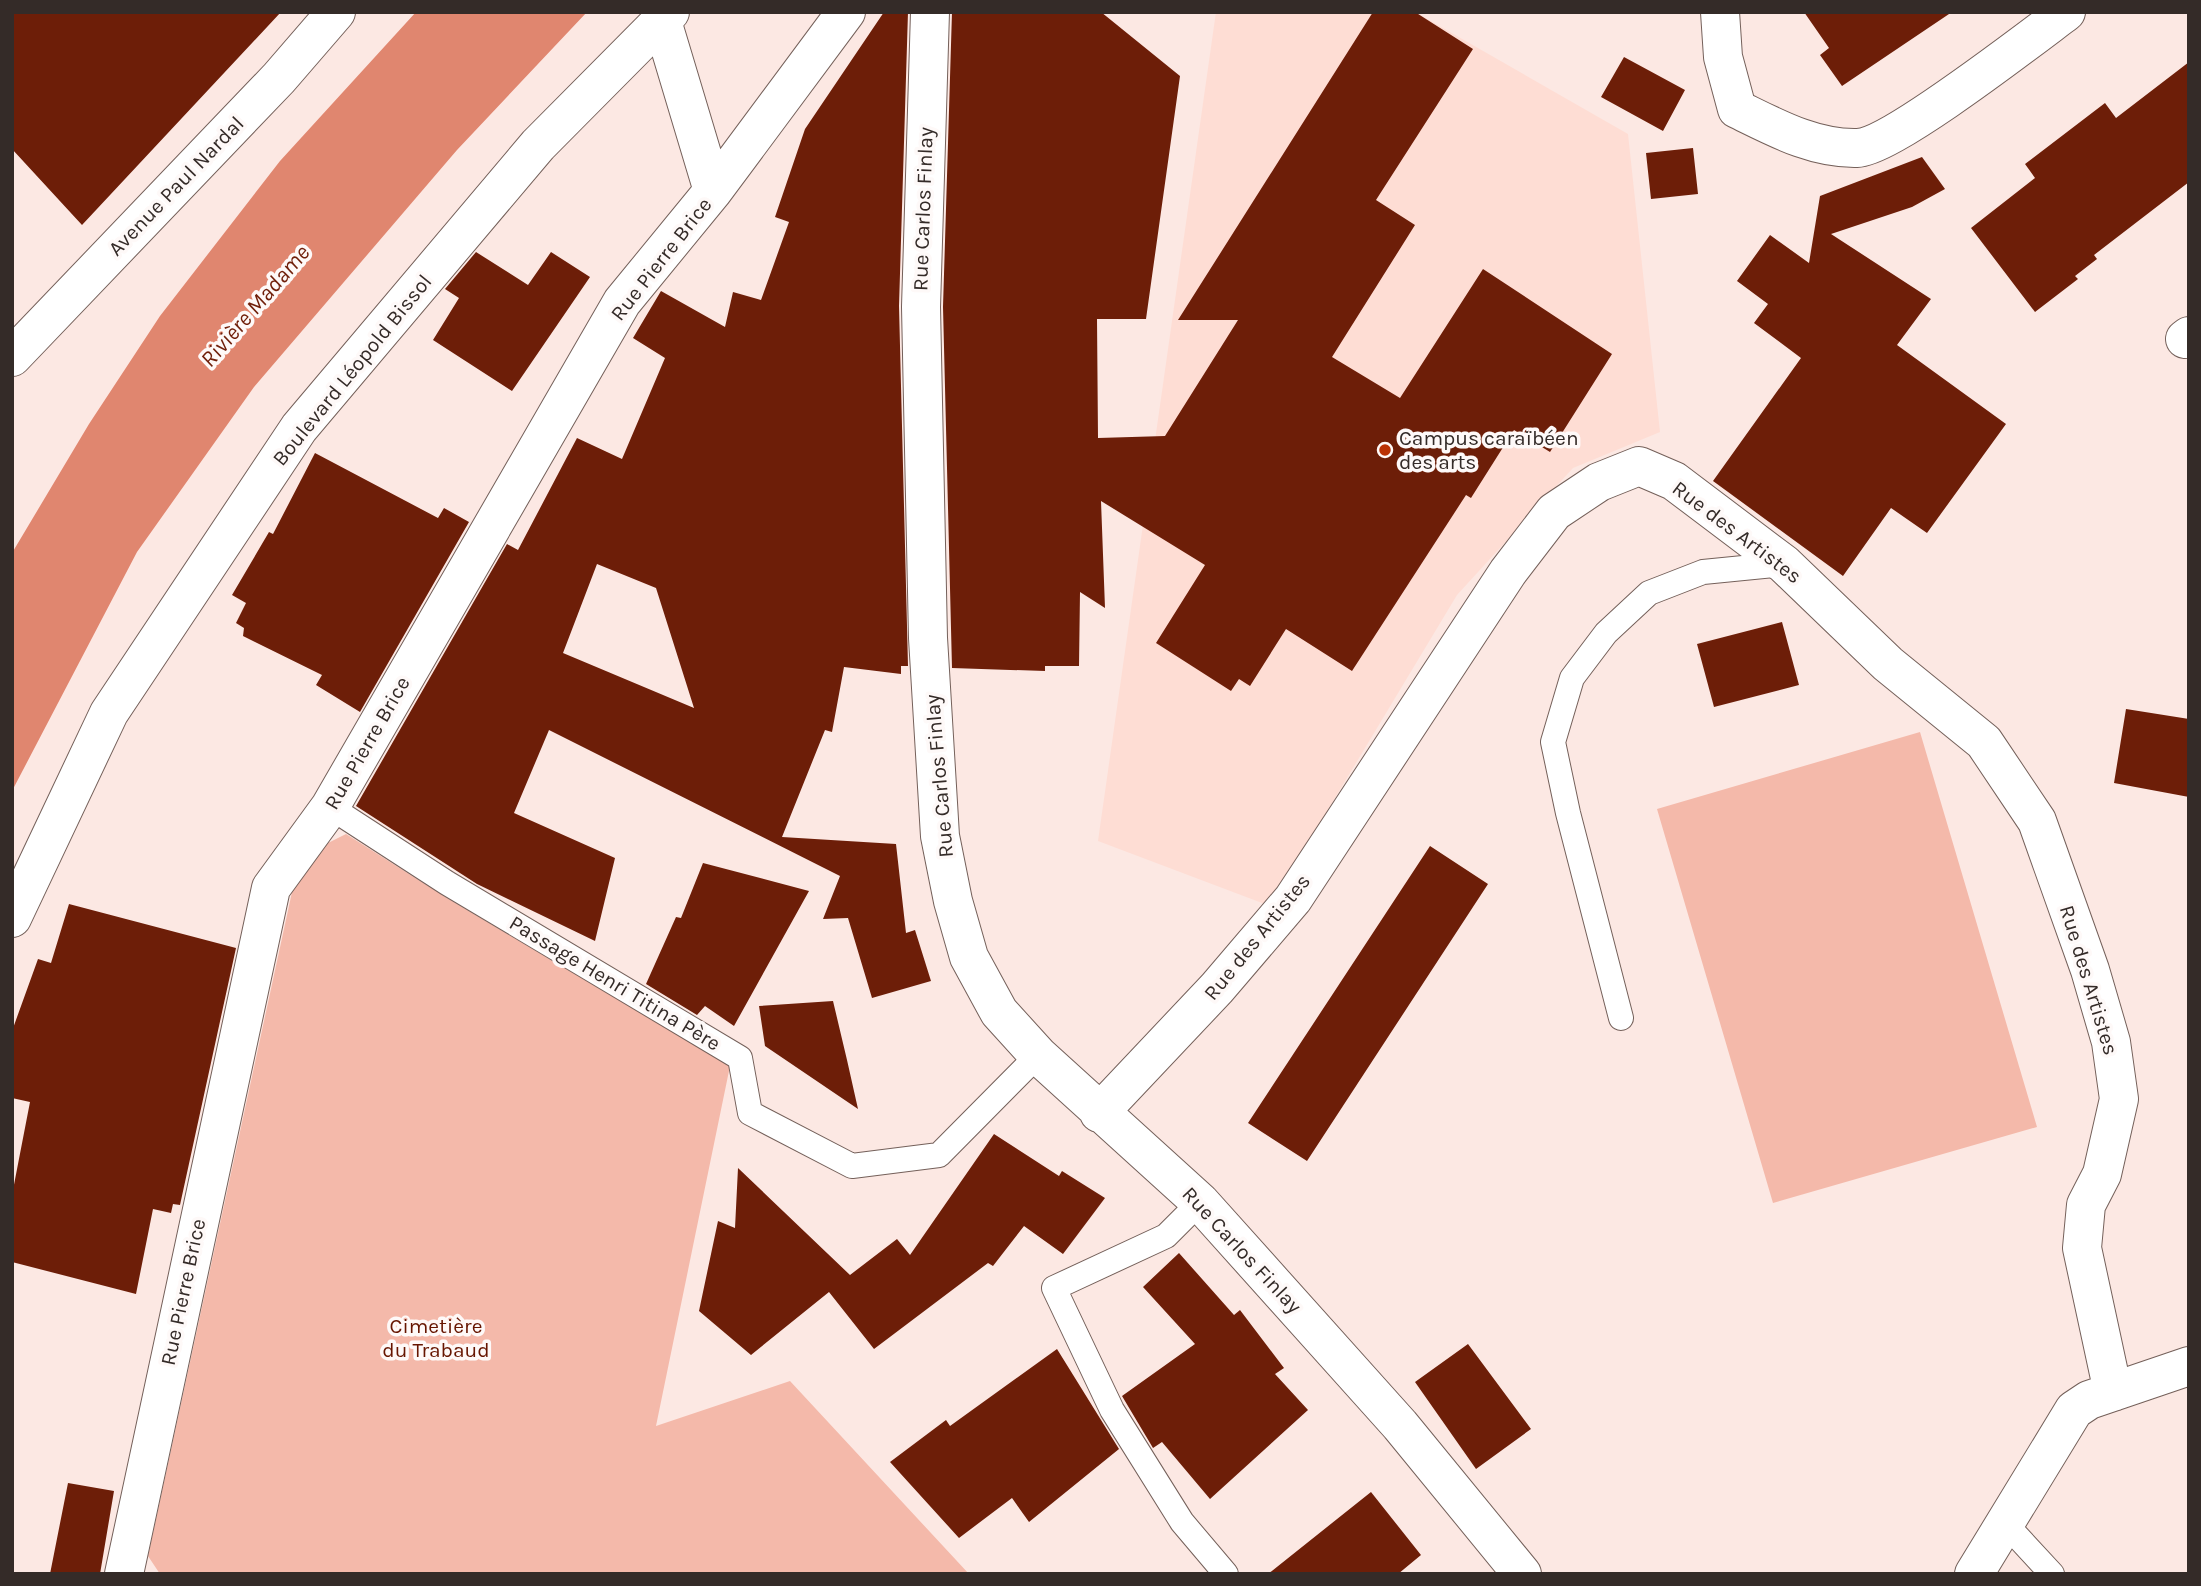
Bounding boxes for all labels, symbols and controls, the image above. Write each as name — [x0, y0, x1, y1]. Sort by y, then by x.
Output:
street label: Avenue Paul Nardal — [103, 111, 249, 261]
street label: Rue Carlos Finlay — [908, 126, 938, 291]
street label: Rue Pierre Brice — [606, 193, 716, 325]
water label: Rivière Madame — [195, 239, 315, 372]
street label: Boulevard Léopold Bissol — [267, 270, 437, 470]
place label: Campus caraïbéen des arts — [1399, 426, 1579, 474]
marker: Campus caraïbéen des arts — [1377, 442, 1393, 458]
street label: Rue des Artistes — [1668, 476, 1806, 588]
street label: Rue Pierre Brice — [319, 672, 415, 814]
street label: Rue Carlos Finlay — [920, 693, 958, 859]
street label: Rue des Artistes — [1199, 869, 1315, 1005]
street label: Rue des Artistes — [2055, 902, 2123, 1058]
street label: Passage Henri Titina Père — [505, 910, 725, 1056]
street label: Rue Carlos Finlay — [1177, 1182, 1307, 1318]
street label: Rue Pierre Brice — [156, 1216, 210, 1368]
park label: Cimetière du Trabaud — [382, 1314, 490, 1362]

